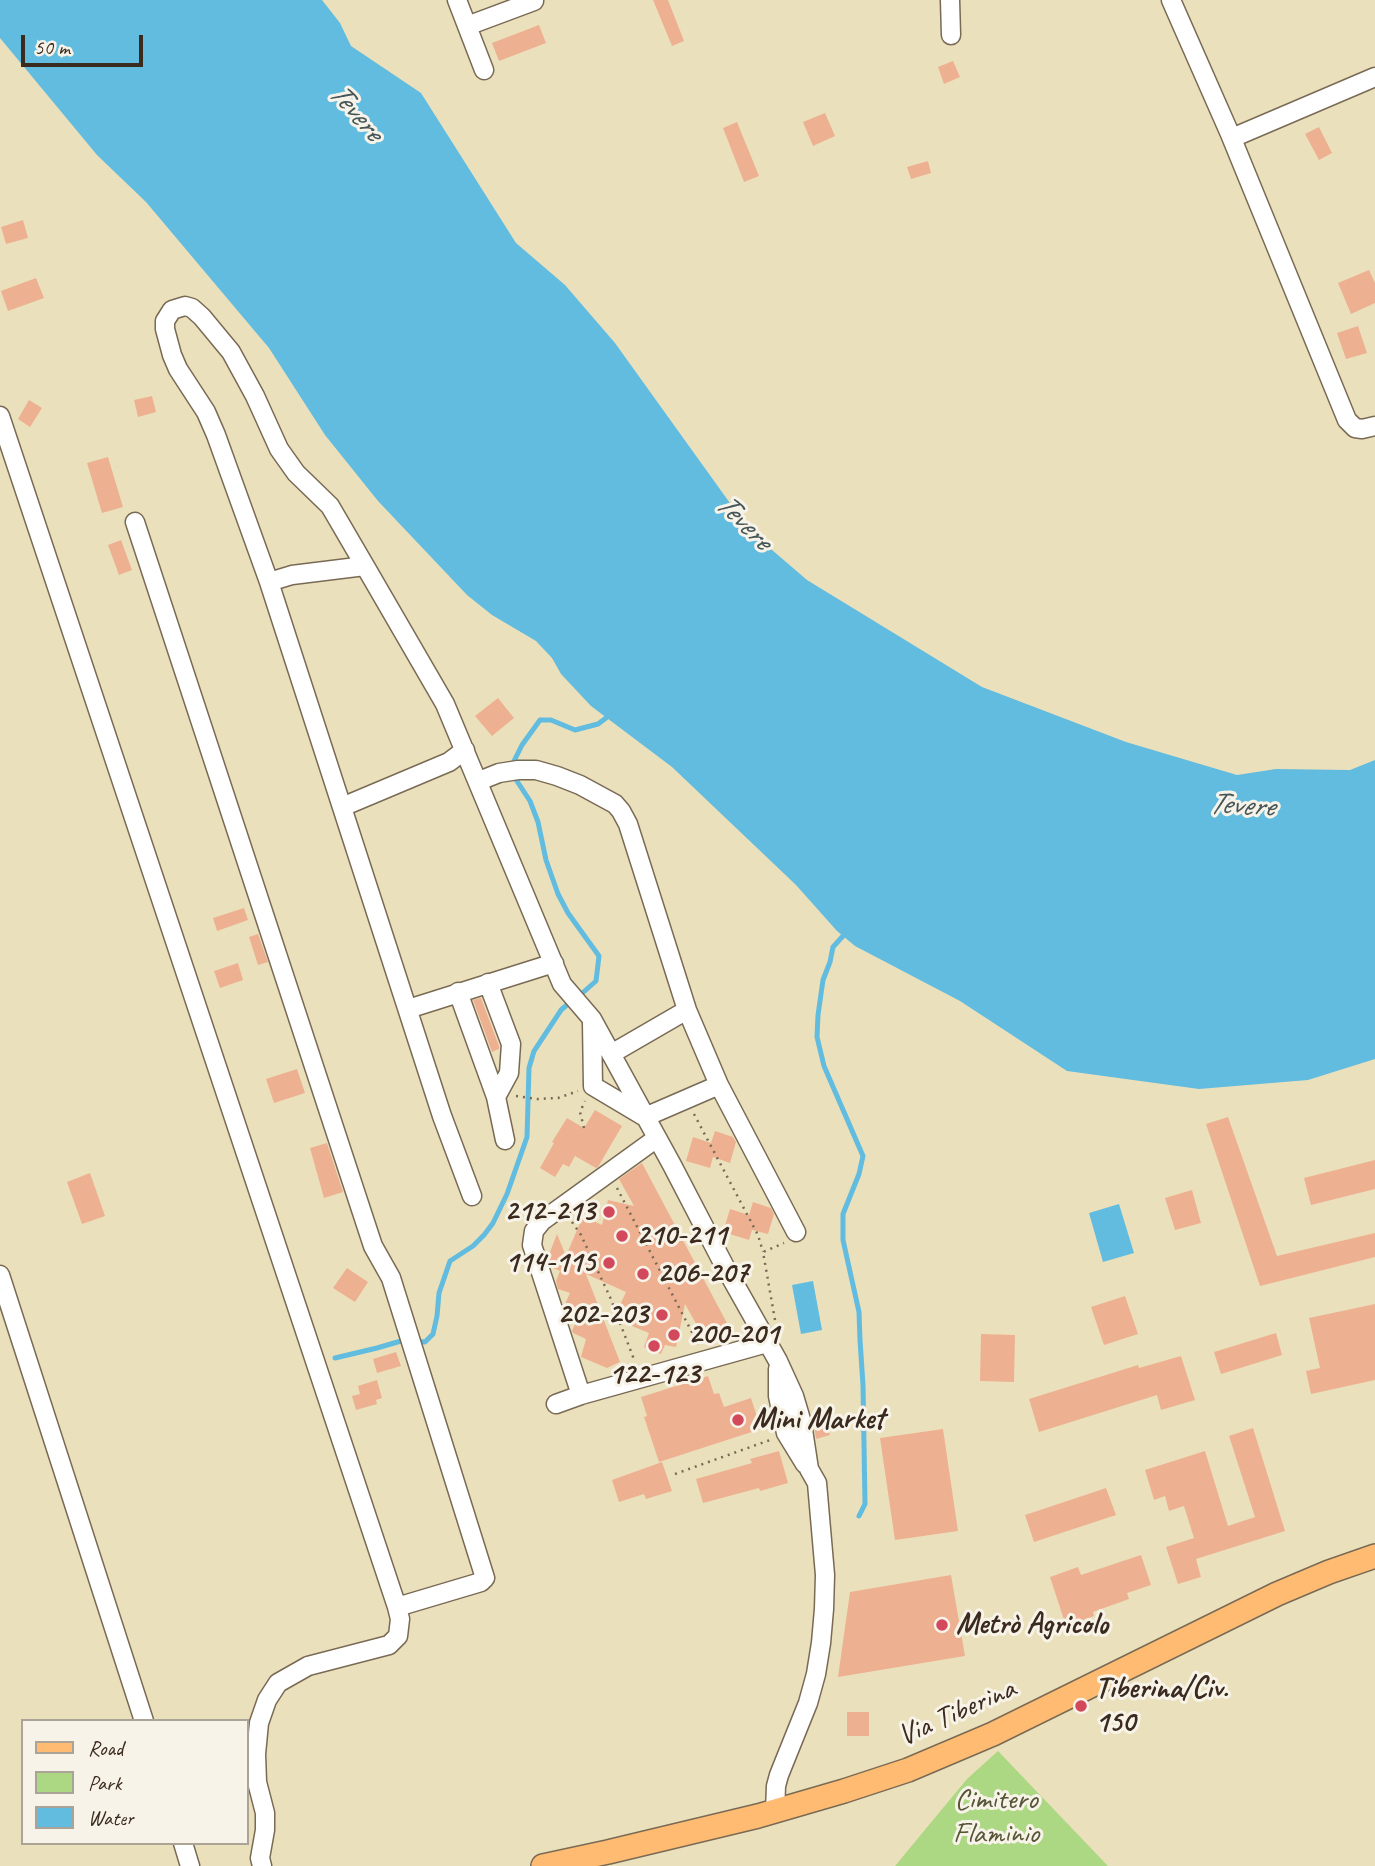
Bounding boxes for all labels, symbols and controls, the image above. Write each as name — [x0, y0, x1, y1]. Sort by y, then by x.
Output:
scale bar — [24, 21, 147, 65]
text: 50 m — [34, 34, 70, 60]
water label: Tevere — [319, 75, 391, 149]
water label: Tevere — [706, 485, 780, 559]
water label: Tevere — [1207, 785, 1275, 827]
place label: 212-213 — [504, 1194, 595, 1230]
marker: 212-213 — [601, 1204, 617, 1220]
place label: 210-211 — [636, 1218, 727, 1254]
marker: 210-211 — [614, 1228, 630, 1244]
place label: 114-115 — [505, 1245, 595, 1281]
marker: 114-115 — [601, 1255, 617, 1271]
place label: 206-207 — [657, 1256, 748, 1292]
marker: 206-207 — [635, 1266, 651, 1282]
place label: 202-203 — [557, 1297, 648, 1333]
marker: 202-203 — [654, 1307, 670, 1323]
place label: 200-201 — [688, 1317, 779, 1353]
marker: 200-201 — [666, 1327, 682, 1343]
marker: 122-123 — [646, 1338, 662, 1354]
place label: 122-123 — [609, 1357, 699, 1393]
place label: Mini Market — [752, 1402, 884, 1438]
marker: Mini Market — [730, 1412, 746, 1428]
place label: Metrò Agricolo — [956, 1607, 1108, 1643]
marker: Metrò Agricolo — [934, 1617, 950, 1633]
street label: Via Tiberina — [893, 1671, 1021, 1755]
place label: Tiberina/Civ. 150 — [1095, 1671, 1228, 1742]
marker: Tiberina/Civ. 150 — [1073, 1698, 1089, 1714]
legend — [21, 1719, 248, 1845]
text: Road — [88, 1735, 123, 1761]
text: Park — [88, 1770, 121, 1796]
park label: Cimitero Flaminio — [953, 1782, 1039, 1853]
text: Water — [88, 1805, 134, 1831]

